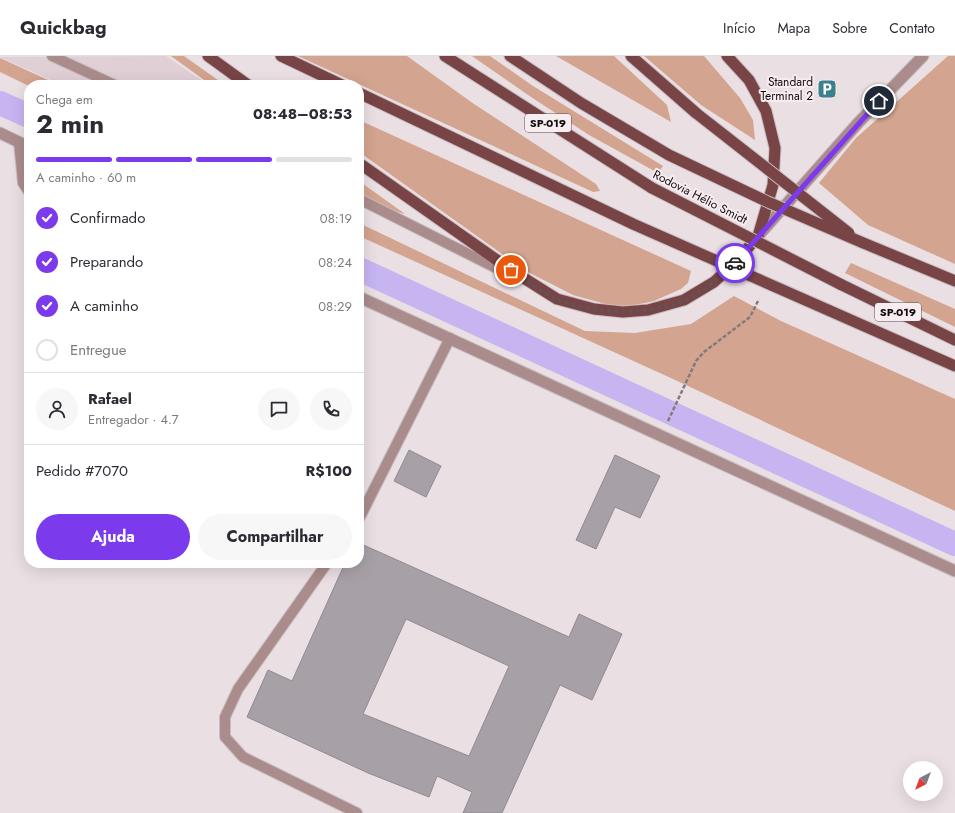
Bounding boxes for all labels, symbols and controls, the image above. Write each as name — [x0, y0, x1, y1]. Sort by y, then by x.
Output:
text: Quickbag — [20, 14, 106, 41]
text: Início — [723, 18, 755, 38]
text: Mapa — [777, 18, 810, 38]
text: Sobre — [832, 18, 867, 38]
text: Contato — [889, 18, 935, 38]
place label: Standard Terminal 2 — [761, 73, 813, 105]
parking icon: Standard Terminal 2 — [816, 78, 838, 100]
pin — [862, 84, 896, 118]
text: Chega em — [36, 90, 93, 109]
icon: home — [868, 90, 890, 112]
text: 08:48–08:53 — [253, 103, 352, 125]
text: 2 min — [36, 105, 104, 143]
road number: SP-019 — [525, 114, 571, 132]
street label: Rodovia Hélio Smidt — [650, 165, 750, 229]
text: A caminho · 60 m — [36, 168, 136, 187]
icon: check — [36, 207, 58, 229]
text: Confirmado — [70, 207, 145, 229]
text: 08:19 — [320, 209, 352, 228]
courier — [715, 243, 755, 283]
icon: check — [36, 251, 58, 273]
text: Preparando — [70, 251, 143, 273]
icon: car — [724, 252, 746, 274]
text: 08:24 — [318, 253, 352, 272]
pin — [494, 253, 528, 287]
icon: bag — [500, 259, 522, 281]
icon: check — [36, 295, 58, 317]
text: A caminho — [70, 295, 138, 317]
text: 08:29 — [318, 297, 352, 316]
road number: SP-019 — [875, 303, 921, 321]
text: Entregue — [70, 339, 127, 361]
button: person — [36, 388, 78, 430]
text: Rafael — [88, 388, 132, 410]
button: chat — [258, 388, 300, 430]
button: phone — [310, 388, 352, 430]
text: Entregador · 4.7 — [88, 410, 179, 429]
text: Pedido #7070 — [36, 460, 128, 482]
text: R$100 — [305, 460, 352, 482]
button: Ajuda — [36, 514, 190, 560]
button: Compartilhar — [198, 514, 352, 560]
north arrow — [903, 761, 943, 801]
map controls — [903, 761, 943, 801]

